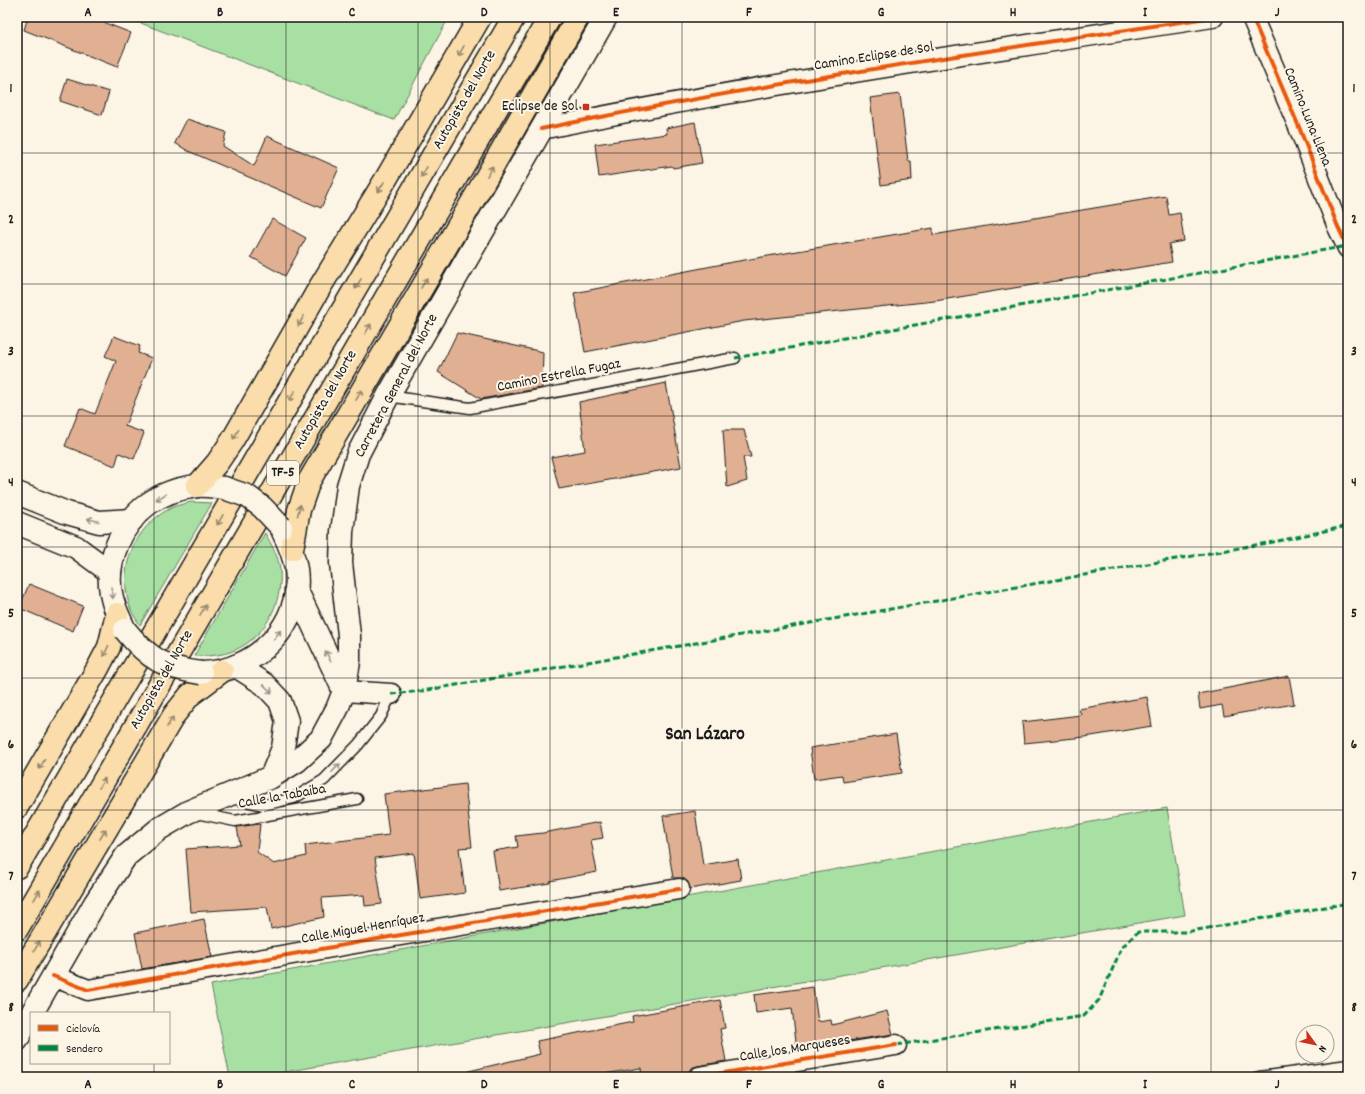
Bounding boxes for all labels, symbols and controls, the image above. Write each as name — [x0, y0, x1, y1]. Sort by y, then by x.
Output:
text: A — [84, 4, 92, 23]
text: B — [217, 4, 223, 23]
text: C — [349, 4, 356, 23]
text: D — [481, 4, 488, 23]
text: E — [613, 4, 620, 23]
text: F — [746, 4, 752, 23]
text: G — [878, 4, 885, 23]
text: H — [1010, 4, 1017, 23]
text: I — [1143, 4, 1148, 23]
text: J — [1275, 4, 1280, 23]
street label: Camino Eclipse de Sol — [813, 37, 936, 77]
one-way arrow — [456, 45, 464, 57]
street label: Autopista del Norte — [428, 46, 503, 154]
street label: Camino Luna Llena — [1277, 64, 1337, 171]
text: 1 — [10, 80, 13, 99]
text: 1 — [1353, 80, 1356, 99]
place label: Eclipse de Sol — [502, 96, 578, 118]
marker: Eclipse de Sol — [581, 102, 591, 112]
one-way arrow — [487, 165, 494, 177]
one-way arrow — [419, 166, 427, 178]
one-way arrow — [377, 181, 385, 193]
text: 2 — [8, 211, 14, 230]
text: 2 — [1351, 211, 1357, 230]
one-way arrow — [421, 277, 429, 289]
one-way arrow — [354, 278, 362, 290]
street label: Carretera General del Norte — [350, 310, 444, 462]
one-way arrow — [297, 315, 305, 327]
one-way arrow — [364, 323, 372, 335]
text: 3 — [8, 343, 14, 362]
text: 3 — [1351, 343, 1357, 362]
street label: Autopista del Norte — [289, 346, 364, 454]
street label: Camino Estrella Fugaz — [495, 353, 623, 399]
one-way arrow — [288, 390, 296, 402]
one-way arrow — [355, 390, 363, 402]
one-way arrow — [232, 428, 240, 440]
road number: TF-5 — [267, 461, 299, 485]
text: 4 — [8, 474, 14, 493]
text: 4 — [1351, 474, 1357, 493]
one-way arrow — [155, 493, 167, 501]
one-way arrow — [296, 504, 303, 517]
one-way arrow — [215, 514, 223, 526]
one-way arrow — [87, 516, 100, 523]
one-way arrow — [108, 587, 116, 600]
one-way arrow — [200, 604, 208, 616]
text: 5 — [8, 605, 14, 624]
text: 5 — [1351, 605, 1357, 624]
street label: Autopista del Norte — [125, 626, 200, 734]
one-way arrow — [273, 629, 282, 640]
one-way arrow — [102, 645, 109, 657]
one-way arrow — [324, 650, 331, 662]
one-way arrow — [263, 684, 273, 693]
one-way arrow — [166, 716, 174, 728]
district label: San Lázaro — [665, 722, 745, 749]
text: 6 — [8, 736, 15, 755]
text: 6 — [1351, 736, 1358, 755]
one-way arrow — [37, 758, 45, 770]
one-way arrow — [331, 763, 340, 773]
one-way arrow — [99, 777, 107, 789]
street label: Calle la Tabaiba — [237, 778, 328, 816]
one-way arrow — [100, 828, 108, 840]
text: 7 — [9, 868, 14, 887]
text: 7 — [1352, 868, 1357, 887]
one-way arrow — [33, 889, 41, 901]
street label: Calle Miguel Henríquez — [300, 907, 427, 951]
one-way arrow — [33, 940, 41, 952]
text: 8 — [8, 999, 14, 1018]
text: 8 — [1351, 999, 1357, 1018]
legend — [30, 1012, 170, 1064]
text: Ciclovía — [66, 1021, 100, 1038]
north arrow — [1295, 1024, 1335, 1064]
street label: Calle los Marqueses — [738, 1029, 852, 1069]
text: Sendero — [66, 1041, 103, 1058]
text: N — [1313, 1042, 1330, 1055]
text: A — [84, 1076, 92, 1094]
text: B — [217, 1076, 223, 1094]
text: C — [349, 1076, 356, 1094]
text: D — [481, 1076, 488, 1094]
text: E — [613, 1076, 620, 1094]
text: F — [746, 1076, 752, 1094]
text: G — [878, 1076, 885, 1094]
text: H — [1010, 1076, 1017, 1094]
text: I — [1143, 1076, 1148, 1094]
text: J — [1275, 1076, 1280, 1094]

